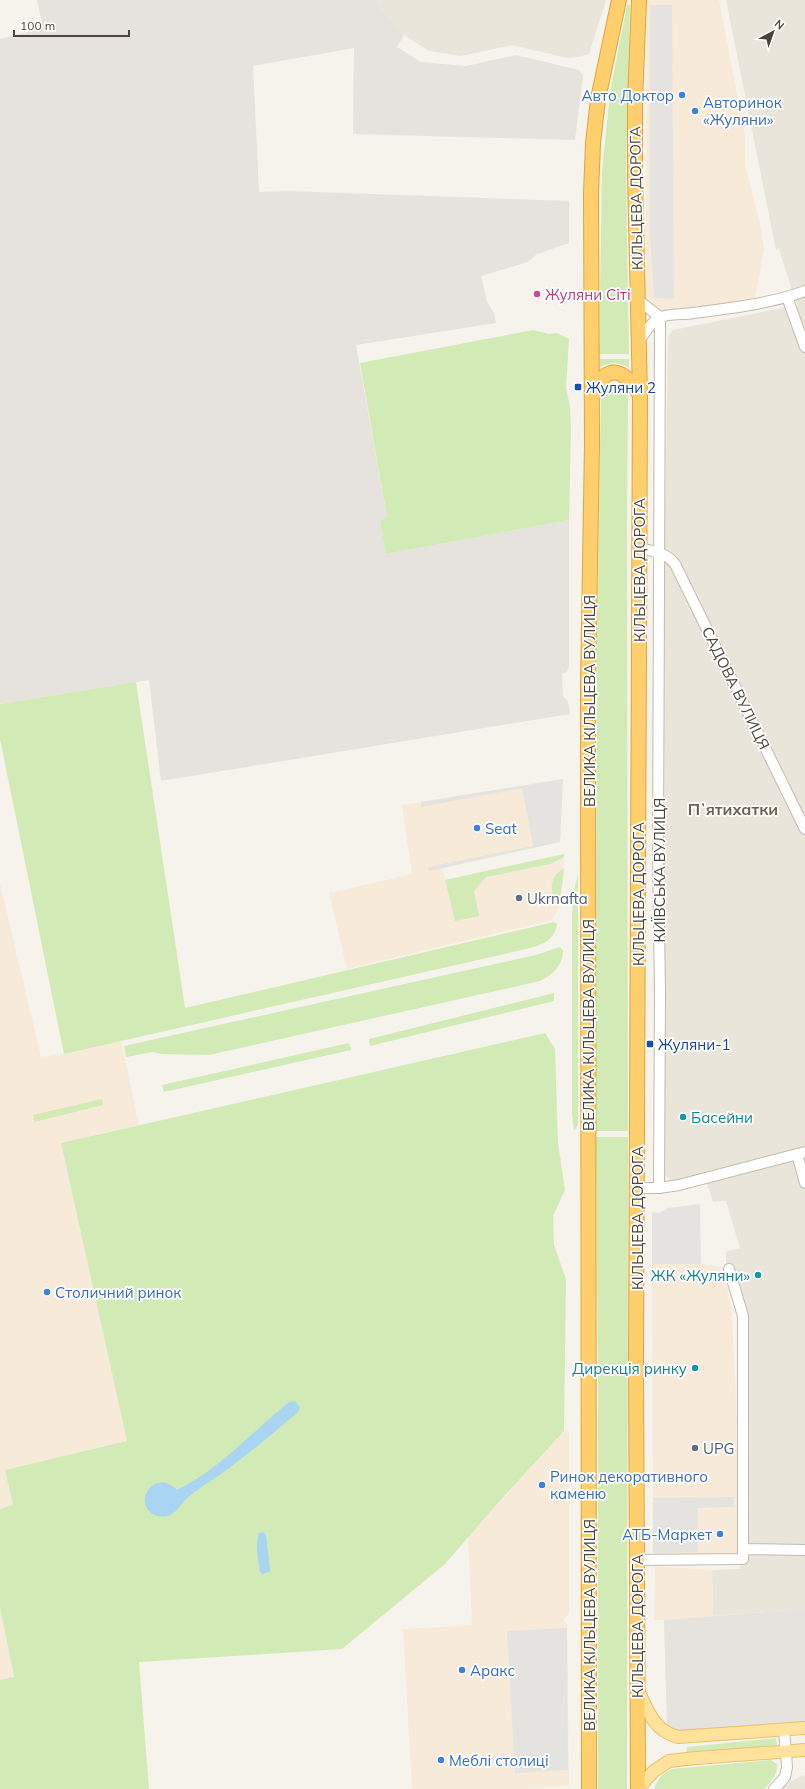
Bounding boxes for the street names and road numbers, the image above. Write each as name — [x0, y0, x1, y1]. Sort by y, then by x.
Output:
street label: КІЛЬЦЕВА ДОРОГА — [625, 126, 647, 270]
street label: КІЛЬЦЕВА ДОРОГА — [630, 498, 649, 642]
street label: ВЕЛИКА КІЛЬЦЕВА ВУЛИЦЯ — [580, 595, 599, 807]
street label: САДОВА ВУЛИЦЯ — [698, 623, 774, 753]
street label: КИЇВСЬКА ВУЛИЦЯ — [650, 798, 669, 942]
street label: КІЛЬЦЕВА ДОРОГА — [629, 822, 648, 966]
street label: ВЕЛИКА КІЛЬЦЕВА ВУЛИЦЯ — [579, 919, 598, 1131]
street label: КІЛЬЦЕВА ДОРОГА — [628, 1146, 647, 1290]
street label: ВЕЛИКА КІЛЬЦЕВА ВУЛИЦЯ — [580, 1519, 599, 1731]
street label: КІЛЬЦЕВА ДОРОГА — [628, 1554, 647, 1698]

